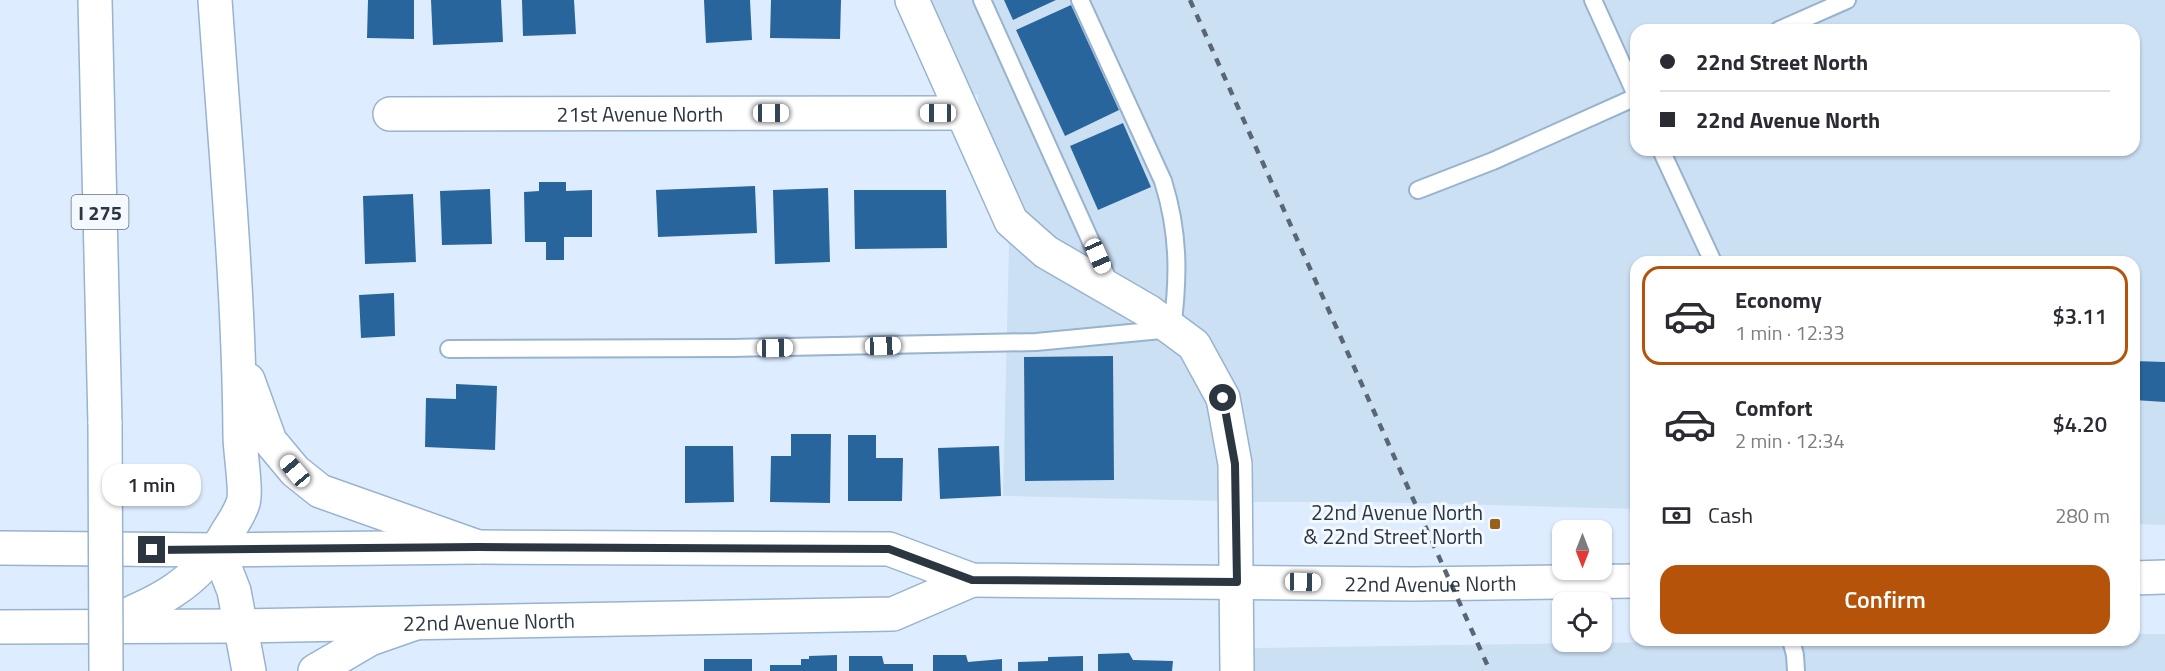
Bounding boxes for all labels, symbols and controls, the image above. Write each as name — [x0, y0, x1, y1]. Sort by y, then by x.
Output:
text: 22nd Street North — [1696, 45, 1868, 79]
street label: 21st Avenue North — [557, 97, 723, 130]
text: 22nd Avenue North — [1696, 103, 1880, 137]
car — [753, 104, 789, 122]
car — [920, 104, 956, 122]
road number: I 275 — [72, 195, 128, 229]
car — [1082, 236, 1114, 276]
text: Economy — [1735, 283, 1822, 317]
icon: car — [1663, 289, 1717, 343]
text: $3.11 — [2052, 299, 2107, 333]
text: 1 min · 12:33 — [1735, 317, 1845, 348]
car — [865, 336, 901, 356]
car — [757, 339, 793, 357]
route start — [1209, 384, 1236, 411]
text: Comfort — [1735, 391, 1813, 425]
icon: car — [1663, 397, 1717, 451]
text: $4.20 — [2052, 407, 2107, 441]
text: 2 min · 12:34 — [1735, 425, 1845, 456]
car — [277, 451, 313, 491]
callout: 1 min — [102, 463, 201, 505]
text: 1 min — [127, 469, 176, 500]
place label: 22nd Avenue North & 22nd Street North — [1304, 496, 1483, 552]
text: Cash — [1708, 498, 1753, 532]
icon: cash — [1660, 499, 1693, 532]
text: 280 m — [2055, 500, 2110, 531]
marker: 22nd Avenue North & 22nd Street North — [1488, 517, 1502, 531]
north arrow — [1552, 520, 1612, 580]
map controls — [1552, 520, 1612, 652]
route end — [138, 536, 165, 563]
button: Confirm — [1660, 565, 2110, 634]
street label: 22nd Avenue North — [1344, 567, 1517, 600]
car — [1285, 573, 1321, 591]
button: locate — [1552, 592, 1612, 652]
street label: 22nd Avenue North — [403, 604, 575, 639]

